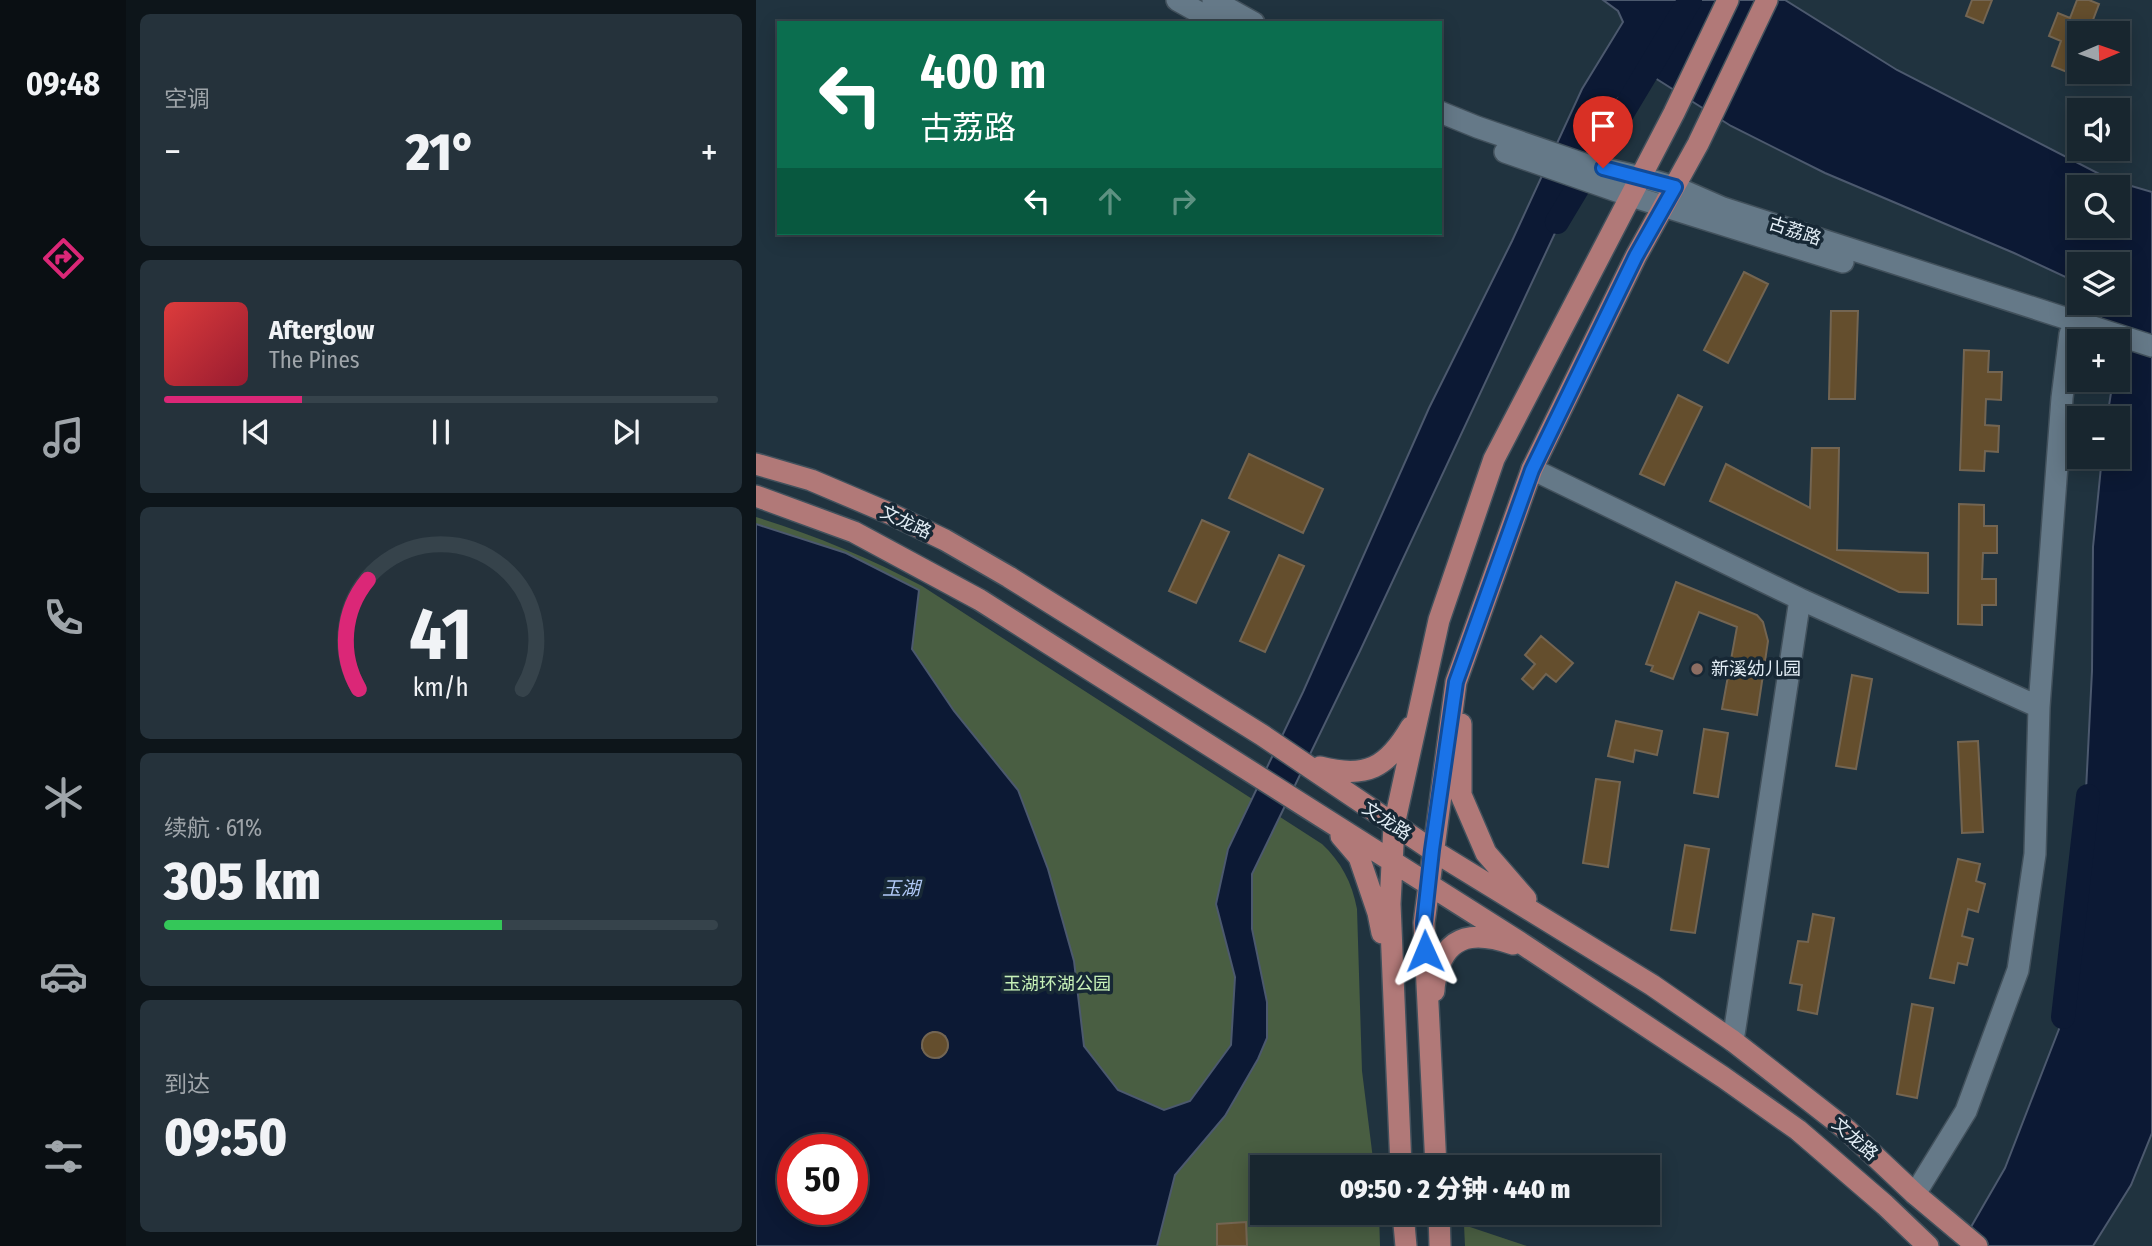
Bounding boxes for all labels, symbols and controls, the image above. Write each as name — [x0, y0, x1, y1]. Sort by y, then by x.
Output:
north arrow — [2067, 21, 2130, 84]
map controls — [2067, 21, 2130, 469]
text: 400 m — [920, 42, 1046, 101]
icon: left — [805, 49, 896, 140]
text: 09:48 — [26, 65, 100, 103]
text: 空调 — [164, 85, 210, 113]
pin — [1573, 96, 1633, 168]
button: sound — [2067, 98, 2130, 161]
icon: arrive — [1584, 107, 1622, 145]
text: 古荔路 — [920, 109, 1016, 147]
text: 21° — [406, 121, 476, 184]
text: − — [164, 129, 181, 175]
text: + — [701, 129, 718, 175]
button: search — [2067, 175, 2130, 238]
icon: left — [1018, 182, 1056, 220]
icon: ahead — [1091, 182, 1129, 220]
icon: right — [1164, 182, 1202, 220]
street label: 古荔路 — [1766, 212, 1824, 250]
icon: directions — [39, 234, 88, 283]
button: layers — [2067, 252, 2130, 315]
text: Afterglow — [269, 315, 374, 346]
button: + — [2067, 329, 2130, 392]
text: The Pines — [269, 346, 360, 374]
button: − — [2067, 406, 2130, 469]
icon: music — [39, 413, 88, 462]
icon: previous — [237, 413, 275, 451]
icon: pause — [422, 413, 460, 451]
icon: next — [607, 413, 645, 451]
street label: 文龙路 — [877, 501, 935, 543]
text: 41 — [409, 591, 473, 678]
icon: phone — [39, 593, 88, 642]
place label: 新溪幼儿园 — [1711, 658, 1801, 680]
marker: 新溪幼儿园 — [1689, 661, 1705, 677]
text: km/h — [413, 673, 469, 703]
icon: climate — [39, 773, 88, 822]
street label: 文龙路 — [1358, 797, 1416, 845]
text: 续航 · 61% — [164, 814, 262, 842]
text: 305 km — [164, 850, 321, 913]
water label: 玉湖 — [882, 877, 923, 900]
position arrow — [1388, 914, 1462, 988]
icon: car — [39, 952, 88, 1001]
park label: 玉湖环湖公园 — [1003, 973, 1111, 995]
text: 到达 — [164, 1070, 210, 1098]
text: 09:50 — [164, 1106, 287, 1169]
street label: 文龙路 — [1827, 1113, 1883, 1165]
icon: filters — [39, 1132, 88, 1181]
speed limit sign: 50 — [777, 1134, 868, 1225]
text: 09:50 · 2 分钟 · 440 m — [1340, 1174, 1570, 1205]

